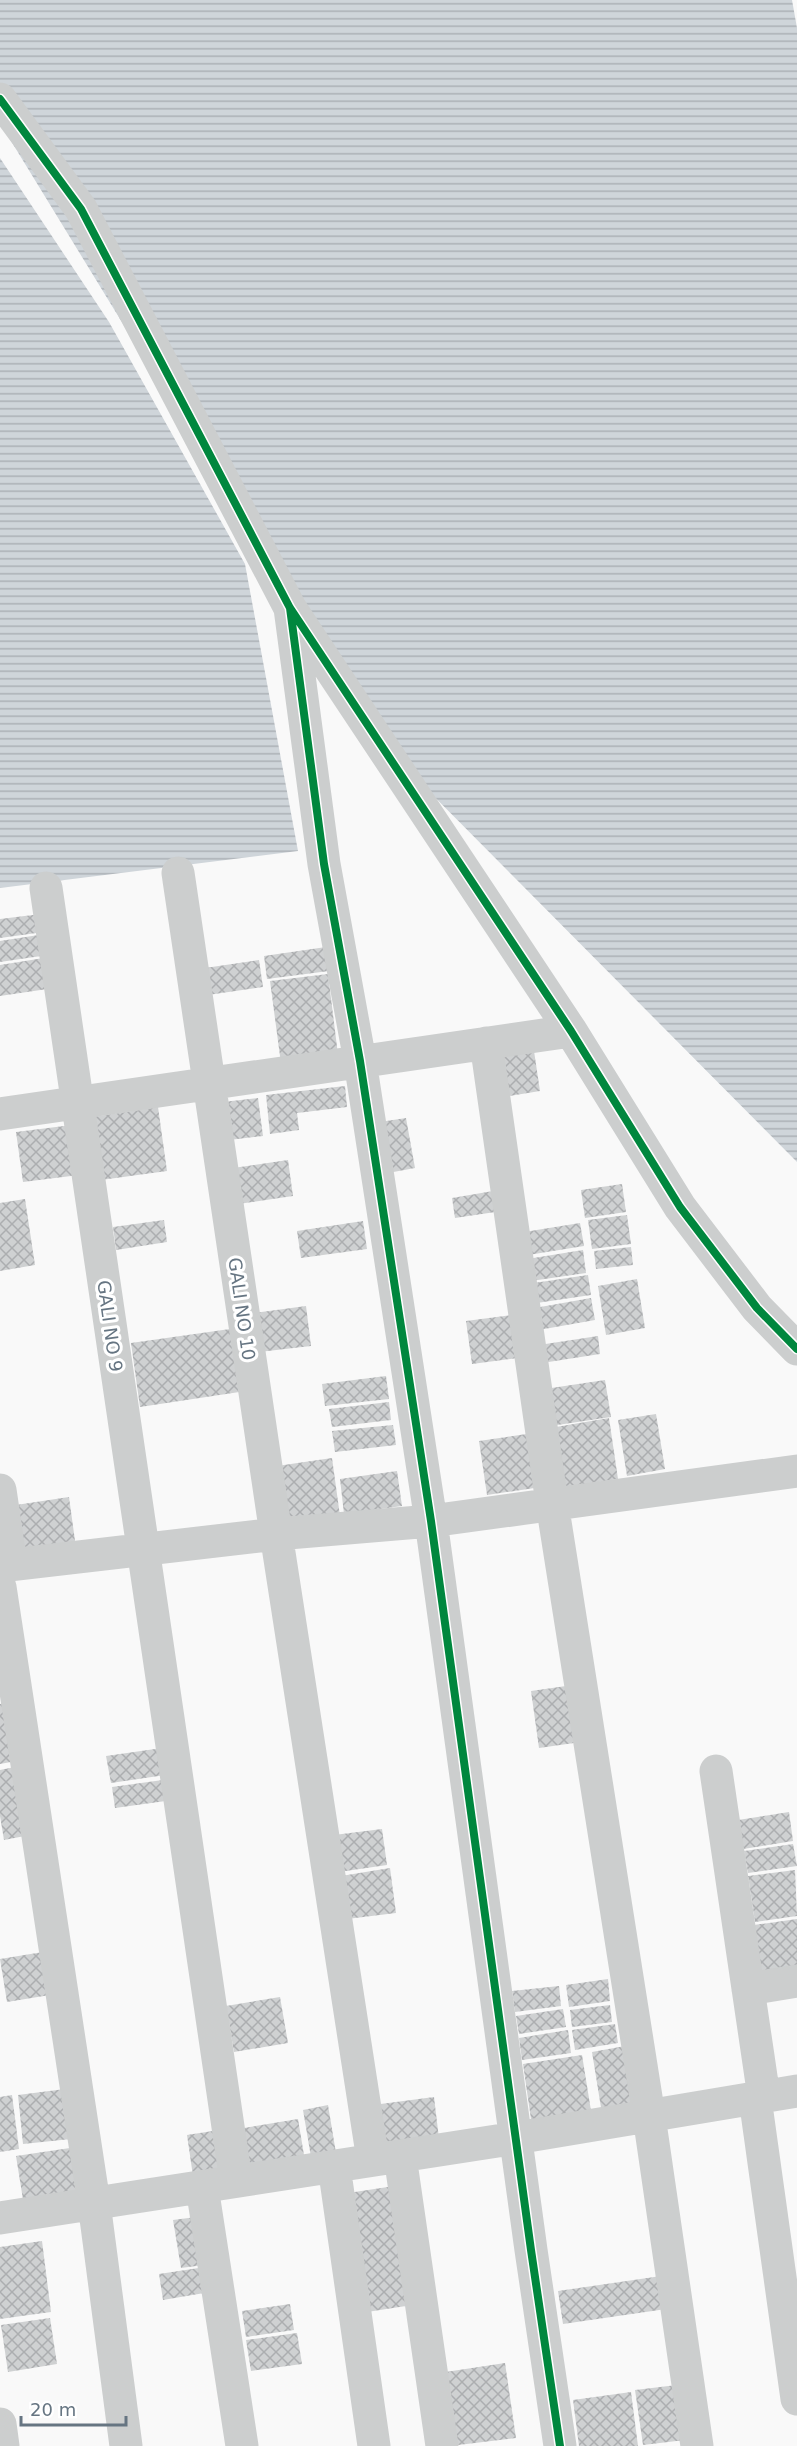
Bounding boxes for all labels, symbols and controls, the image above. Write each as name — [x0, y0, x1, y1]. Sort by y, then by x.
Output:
street label: GALI NO 10 — [224, 1256, 260, 1362]
street label: GALI NO 9 — [93, 1279, 127, 1373]
scale bar — [21, 2389, 126, 2427]
text: 20 m — [30, 2399, 76, 2420]

